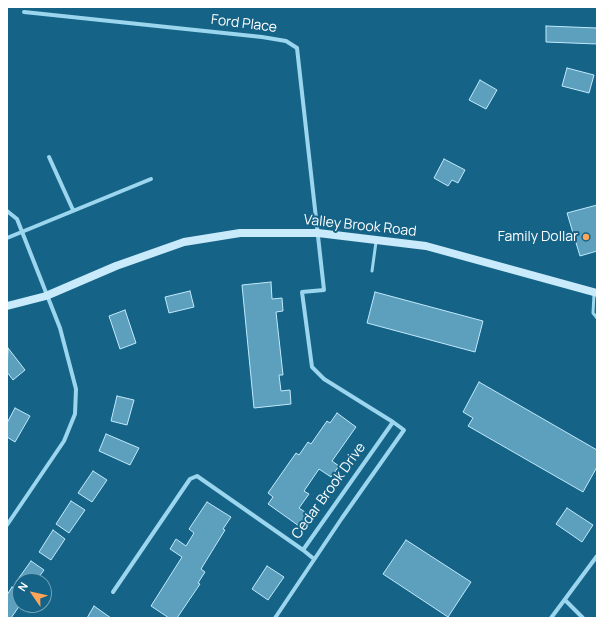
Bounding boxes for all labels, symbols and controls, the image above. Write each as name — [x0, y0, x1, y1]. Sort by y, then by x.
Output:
street label: Ford Place — [210, 12, 278, 36]
street label: Valley Brook Road — [303, 212, 417, 240]
place label: Family Dollar — [498, 229, 578, 245]
marker: Family Dollar — [581, 232, 591, 242]
street label: Cedar Brook Drive — [289, 440, 369, 542]
north arrow — [12, 573, 52, 613]
text: N — [14, 579, 31, 594]

